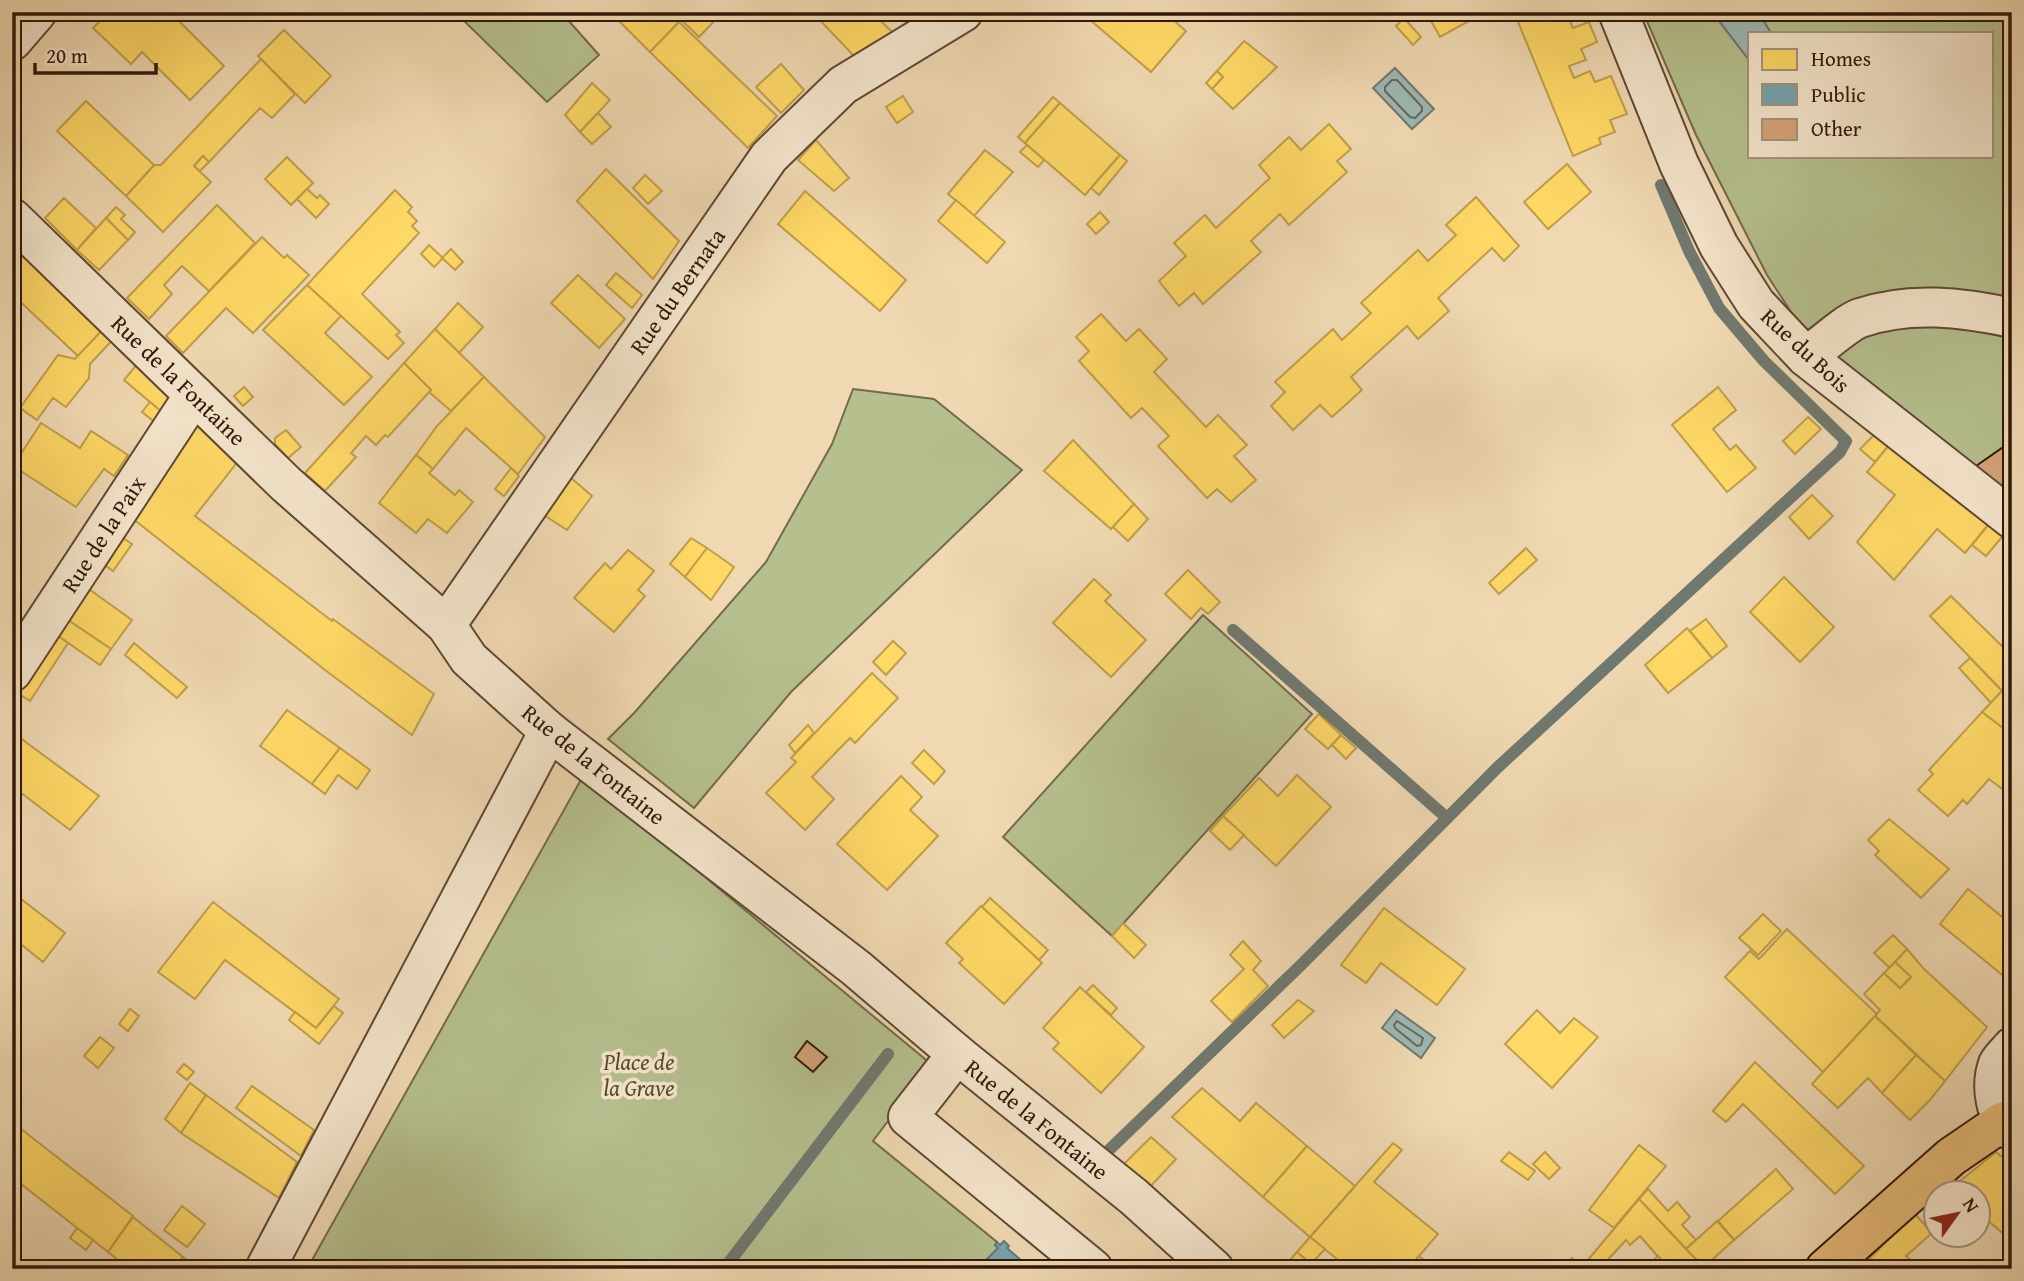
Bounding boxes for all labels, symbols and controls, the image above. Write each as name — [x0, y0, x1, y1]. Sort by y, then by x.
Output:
scale bar — [35, 32, 156, 76]
legend — [1748, 32, 1993, 158]
text: 20 m — [46, 40, 88, 71]
text: Homes — [1811, 43, 1871, 74]
text: Public — [1811, 79, 1866, 110]
text: Other — [1811, 113, 1862, 144]
street label: Rue du Bernata — [621, 221, 733, 361]
street label: Rue du Bois — [1754, 300, 1858, 400]
street label: Rue de la Fontaine — [104, 307, 254, 453]
street label: Rue de la Paix — [53, 469, 153, 599]
street label: Rue de la Fontaine — [515, 696, 673, 832]
park label: Place de la Grave — [603, 1045, 674, 1104]
street label: Rue de la Fontaine — [958, 1051, 1116, 1187]
north arrow — [1923, 1180, 1993, 1250]
text: N — [1956, 1192, 1987, 1218]

